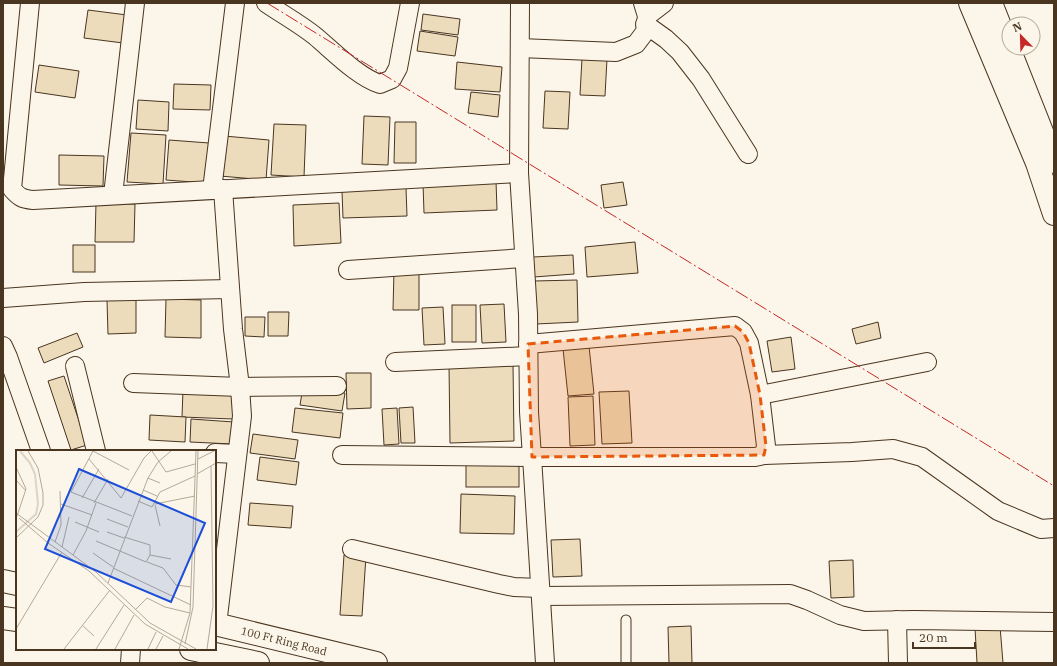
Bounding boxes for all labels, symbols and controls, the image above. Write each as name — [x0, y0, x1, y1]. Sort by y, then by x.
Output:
north arrow — [1001, 16, 1041, 56]
text: N — [1010, 19, 1024, 35]
inset map — [16, 450, 216, 650]
street label: 100 Ft Ring Road — [239, 624, 329, 659]
scale bar — [913, 624, 975, 650]
text: 20 m — [919, 630, 948, 645]

